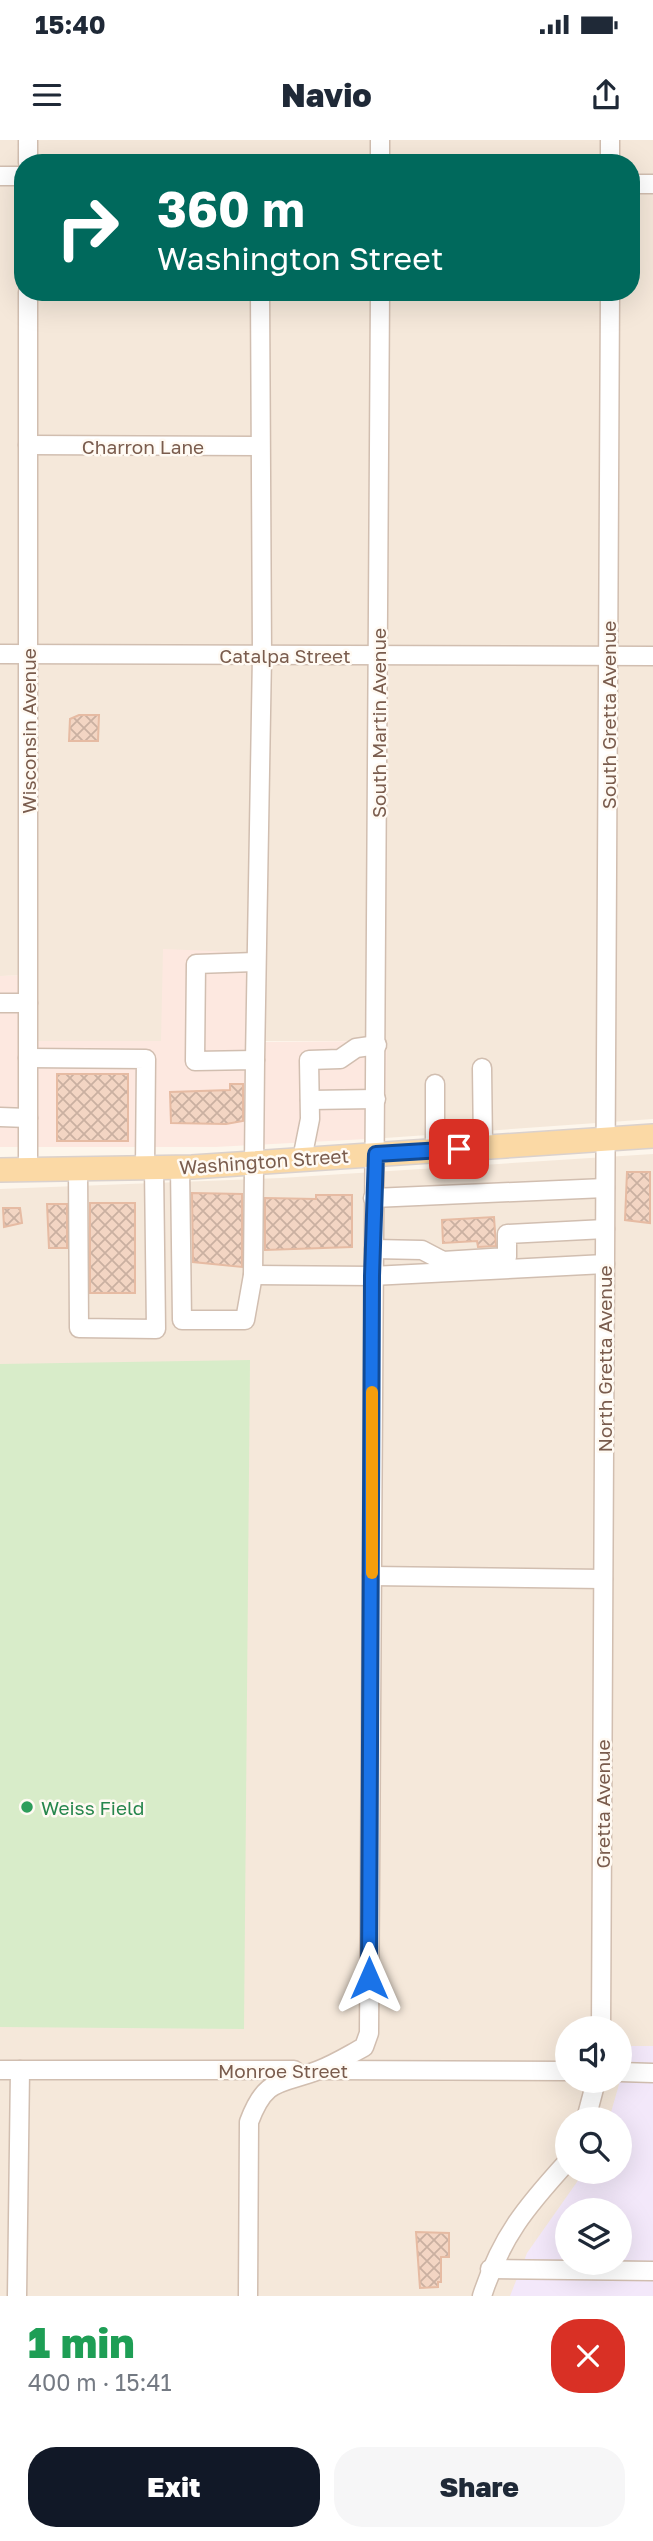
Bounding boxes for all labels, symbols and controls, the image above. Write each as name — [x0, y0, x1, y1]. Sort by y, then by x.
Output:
text: 15:40 — [35, 9, 106, 40]
icon: menu — [28, 76, 66, 114]
text: Navio — [281, 76, 372, 114]
icon: share — [587, 76, 625, 114]
text: 360 m — [157, 179, 305, 238]
icon: right — [42, 182, 133, 273]
text: Washington Street — [157, 239, 444, 277]
street label: Charron Lane — [82, 435, 204, 458]
street label: South Gretta Avenue — [597, 621, 620, 809]
street label: South Martin Avenue — [367, 628, 390, 818]
street label: Catalpa Street — [219, 644, 351, 667]
street label: Wisconsin Avenue — [17, 648, 40, 814]
pin — [429, 1119, 489, 1179]
icon: arrive — [440, 1130, 478, 1168]
street label: Washington Street — [178, 1144, 350, 1178]
street label: North Gretta Avenue — [593, 1266, 616, 1452]
street label: Gretta Avenue — [591, 1739, 614, 1869]
place label: Weiss Field — [41, 1796, 144, 1819]
marker: Weiss Field — [19, 1799, 35, 1815]
position arrow — [332, 1941, 406, 2015]
map controls — [555, 2016, 632, 2275]
button: sound — [555, 2016, 632, 2093]
street label: Monroe Street — [218, 2059, 348, 2082]
button: search — [555, 2107, 632, 2184]
button: layers — [555, 2198, 632, 2275]
text: 1 min — [28, 2317, 135, 2367]
button: close — [551, 2319, 625, 2393]
text: 400 m · 15:41 — [28, 2368, 172, 2396]
button: Exit — [28, 2447, 320, 2527]
button: Share — [334, 2447, 625, 2527]

